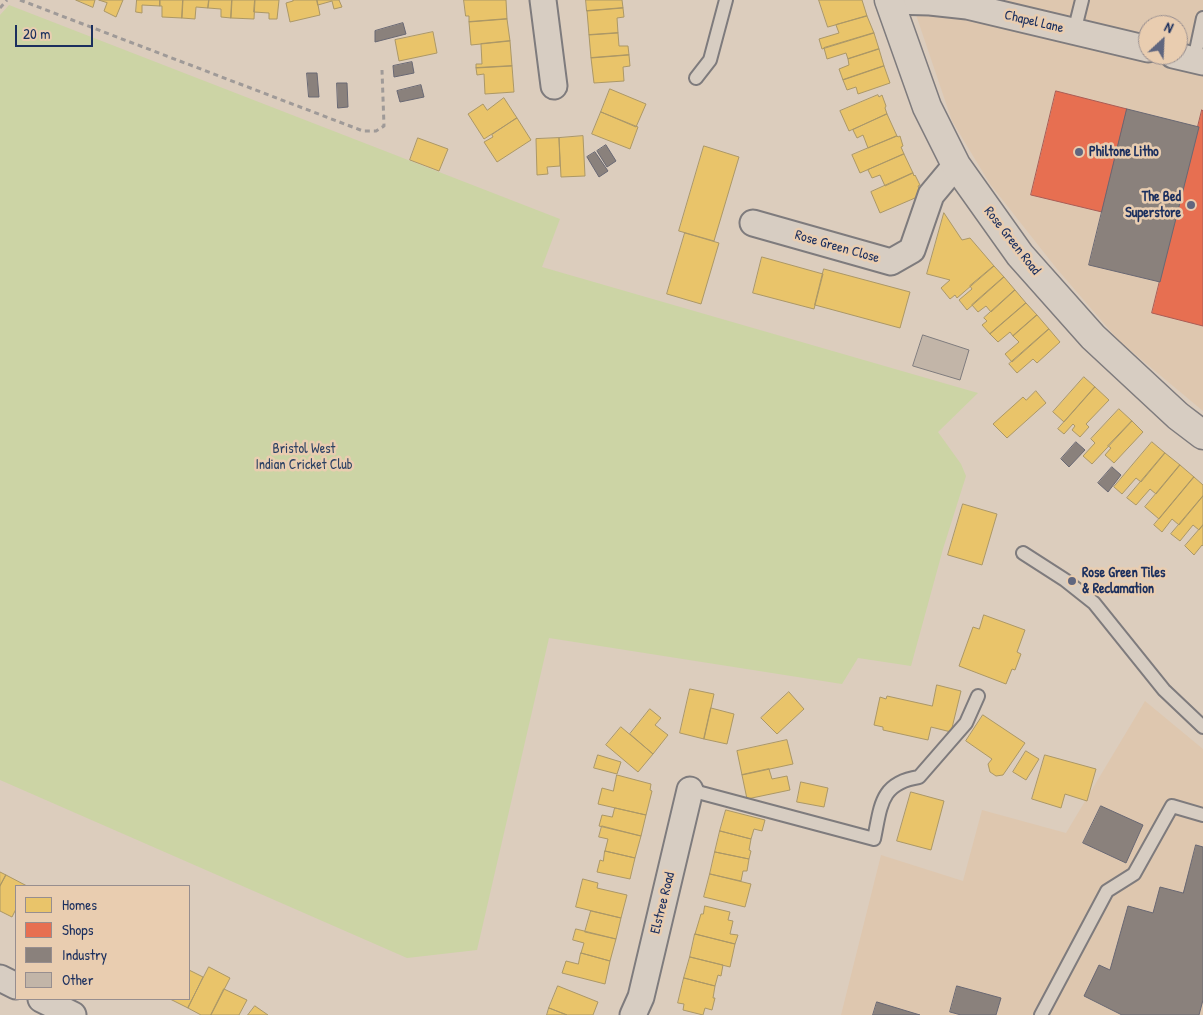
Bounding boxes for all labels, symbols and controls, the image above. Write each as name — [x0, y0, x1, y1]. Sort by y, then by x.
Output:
street label: Chapel Lane — [1003, 7, 1065, 37]
scale bar — [18, 15, 95, 47]
north arrow — [1138, 15, 1188, 65]
text: N — [1162, 17, 1177, 37]
text: 20 m — [23, 23, 50, 44]
place label: Philtone Litho — [1089, 144, 1159, 160]
marker: Philtone Litho — [1073, 146, 1085, 158]
place label: The Bed Superstore — [1125, 189, 1181, 222]
marker: The Bed Superstore — [1185, 199, 1197, 211]
street label: Rose Green Road — [980, 204, 1044, 278]
street label: Rose Green Close — [793, 227, 881, 267]
park label: Bristol West Indian Cricket Club — [255, 441, 353, 474]
place label: Rose Green Tiles & Reclamation — [1082, 565, 1165, 598]
marker: Rose Green Tiles & Reclamation — [1066, 575, 1078, 587]
street label: Elstree Road — [647, 870, 679, 936]
legend — [15, 885, 190, 1000]
text: Homes — [62, 894, 97, 915]
text: Shops — [62, 919, 93, 940]
text: Industry — [62, 944, 107, 965]
text: Other — [62, 969, 94, 990]

